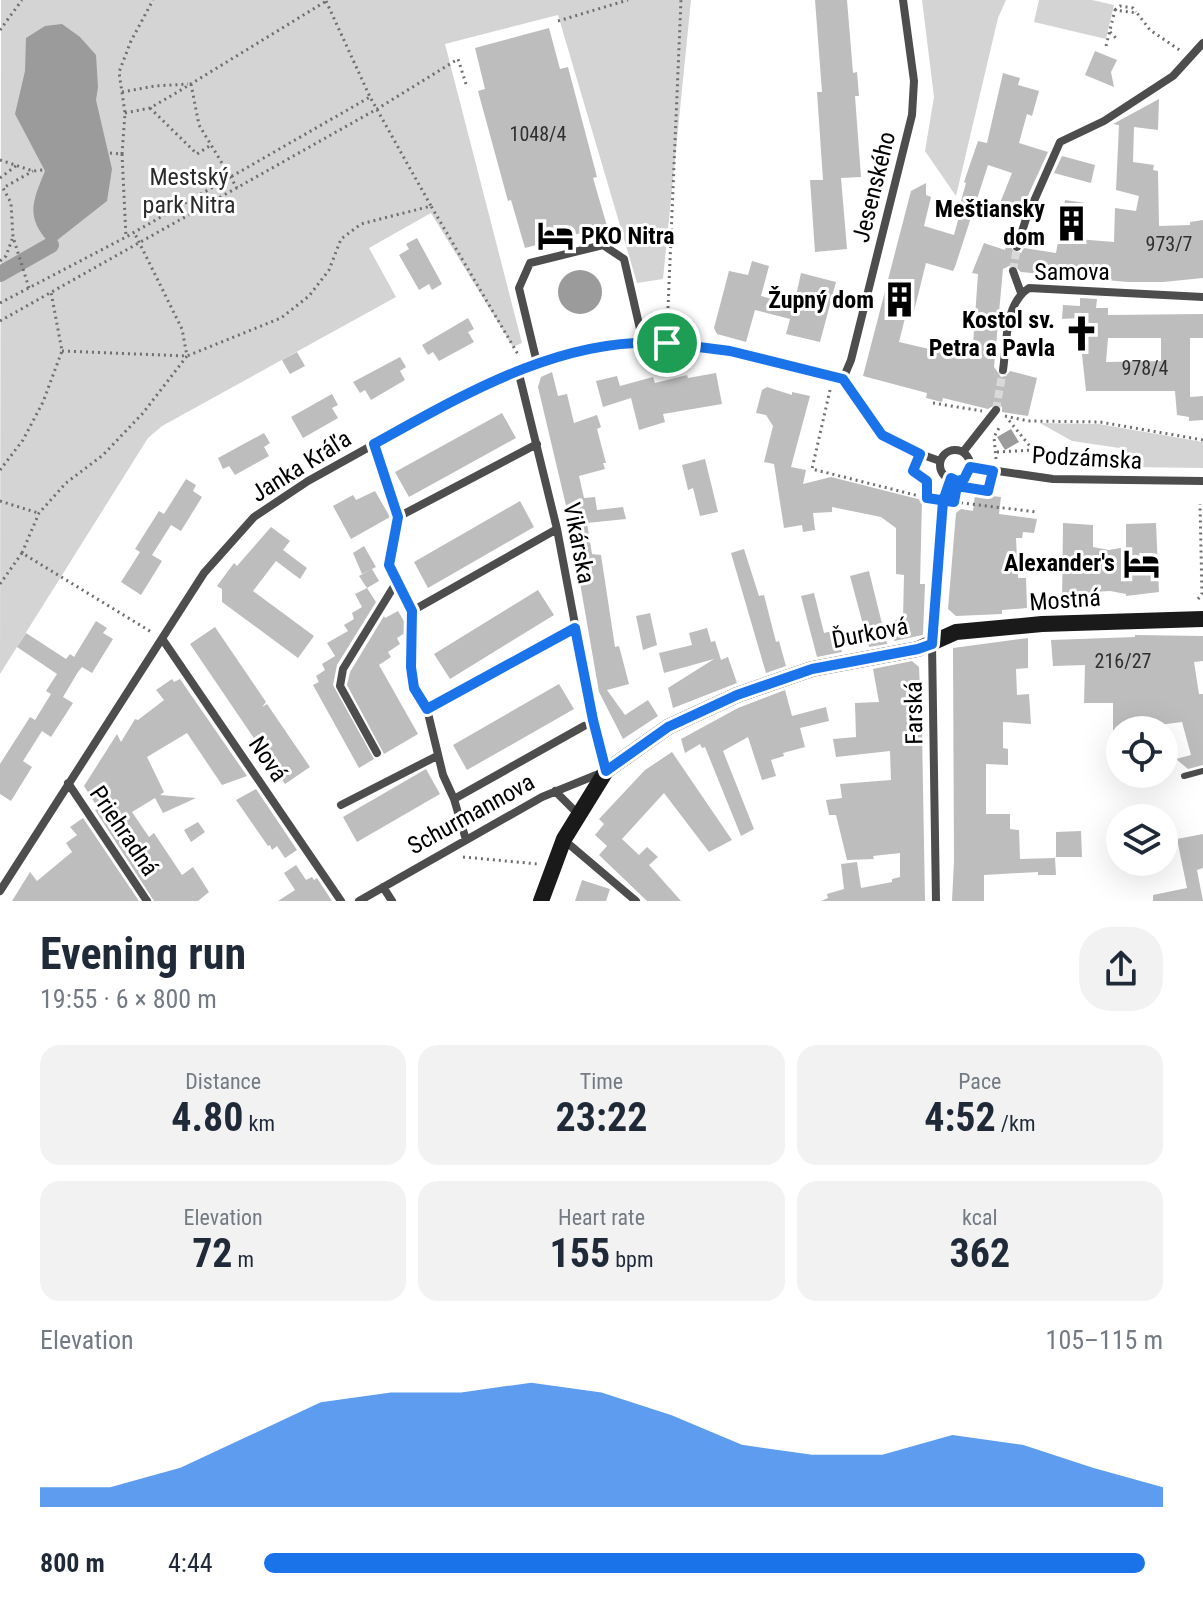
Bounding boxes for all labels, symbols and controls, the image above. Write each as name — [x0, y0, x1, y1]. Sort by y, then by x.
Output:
house number: 1048/4 — [510, 122, 567, 146]
street label: Jesenského — [847, 129, 901, 245]
park label: Mestský park Nitra — [143, 163, 235, 219]
place label: Meštiansky dom — [935, 195, 1045, 251]
building icon: Meštiansky dom — [1052, 204, 1090, 242]
hotel icon: PKO Nitra — [536, 217, 574, 255]
place label: PKO Nitra — [581, 222, 675, 250]
house number: 973/7 — [1146, 232, 1192, 256]
street label: Samova — [1034, 258, 1110, 286]
building icon: Župný dom — [881, 281, 919, 319]
place label: Župný dom — [768, 286, 874, 314]
place label: Kostol sv. Petra a Pavla — [929, 306, 1055, 362]
pin — [633, 309, 701, 377]
church icon: Kostol sv. Petra a Pavla — [1062, 315, 1100, 353]
icon: arrive — [645, 321, 689, 365]
house number: 978/4 — [1122, 356, 1169, 380]
street label: Janka Kráľa — [246, 424, 356, 508]
street label: Podzámska — [1031, 441, 1143, 475]
street label: Vikárska — [557, 500, 601, 586]
hotel icon: Alexander's — [1122, 544, 1160, 582]
place label: Alexander's — [1004, 549, 1115, 577]
street label: Mostná — [1028, 584, 1102, 616]
street label: Ďurková — [830, 612, 910, 654]
house number: 216/27 — [1095, 649, 1151, 673]
street label: Farská — [899, 681, 929, 745]
map controls — [1106, 716, 1178, 876]
button: locate — [1106, 716, 1178, 788]
street label: Nová — [243, 731, 293, 787]
street label: Schurmannova — [403, 768, 539, 860]
street label: Priehradná — [84, 781, 164, 881]
button: layers — [1106, 804, 1178, 876]
button: share — [1079, 927, 1163, 1011]
text: Evening run — [40, 928, 246, 980]
text: 19:55 · 6 × 800 m — [40, 984, 217, 1014]
text: Distance — [185, 1069, 261, 1094]
text: Time — [580, 1069, 623, 1094]
text: Pace — [958, 1069, 1001, 1094]
text: 4.80 — [171, 1094, 244, 1141]
text: 23:22 — [556, 1094, 647, 1141]
text: 4:52 — [924, 1094, 996, 1141]
text: km — [244, 1111, 275, 1136]
text: /km — [996, 1111, 1035, 1136]
text: Elevation — [184, 1205, 263, 1230]
text: Heart rate — [558, 1205, 645, 1230]
text: kcal — [962, 1205, 998, 1230]
text: 72 — [192, 1230, 233, 1277]
text: 155 — [550, 1230, 610, 1277]
text: 362 — [950, 1230, 1010, 1277]
text: m — [233, 1247, 254, 1272]
text: bpm — [610, 1247, 653, 1272]
text: Elevation — [40, 1325, 134, 1355]
text: 105–115 m — [1046, 1325, 1163, 1355]
text: 800 m — [40, 1548, 105, 1578]
text: 4:44 — [168, 1548, 213, 1578]

